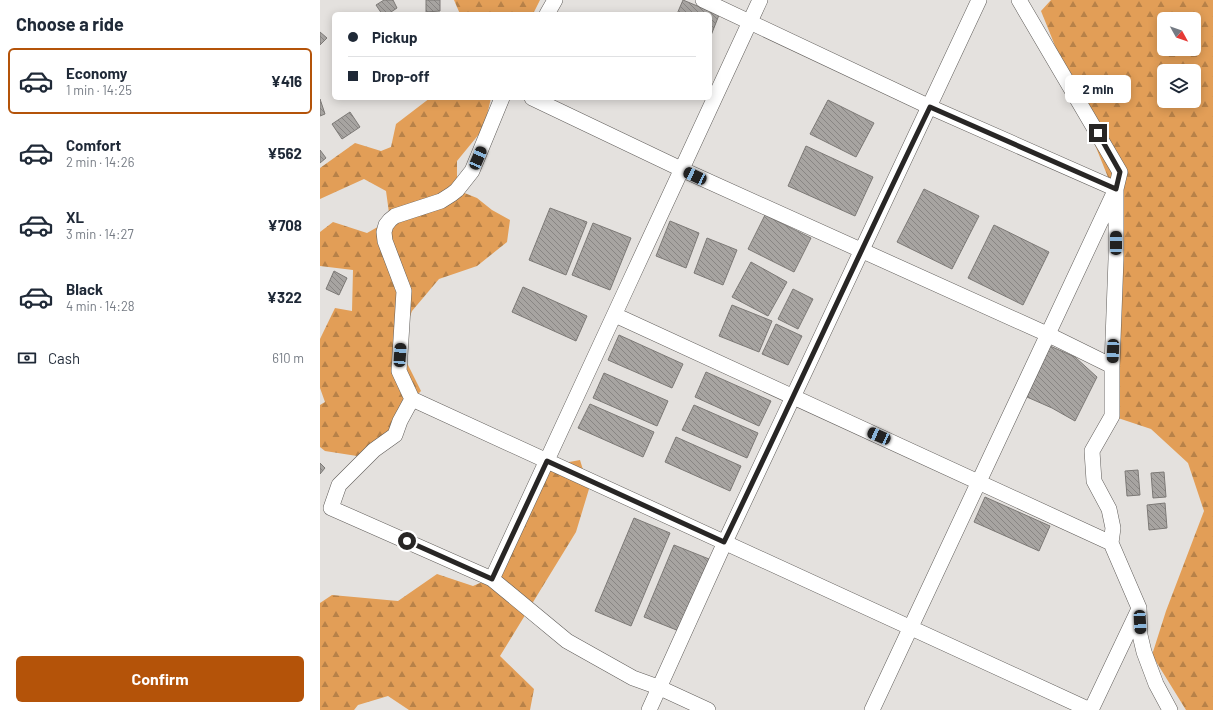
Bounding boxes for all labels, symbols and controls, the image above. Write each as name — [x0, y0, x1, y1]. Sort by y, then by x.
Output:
north arrow — [1157, 12, 1201, 56]
map controls — [1157, 12, 1201, 108]
text: Choose a ride — [16, 13, 124, 35]
text: Pickup — [372, 28, 418, 46]
icon: car — [18, 63, 54, 99]
text: Economy — [66, 64, 127, 82]
button: layers — [1157, 64, 1201, 108]
text: Drop-off — [372, 67, 430, 85]
text: ¥416 — [271, 72, 302, 90]
callout: 2 min — [1065, 75, 1131, 103]
text: 2 min — [1082, 81, 1114, 97]
text: 1 min · 14:25 — [66, 82, 132, 98]
route end — [1089, 124, 1107, 142]
icon: car — [18, 135, 54, 171]
text: Comfort — [66, 136, 121, 154]
text: ¥562 — [267, 144, 302, 162]
car — [468, 145, 488, 171]
text: 2 min · 14:26 — [66, 154, 134, 170]
car — [682, 165, 708, 187]
icon: car — [18, 207, 54, 243]
text: XL — [66, 208, 84, 226]
text: ¥708 — [268, 216, 302, 234]
text: 3 min · 14:27 — [66, 226, 134, 242]
car — [1110, 231, 1122, 255]
icon: car — [18, 279, 54, 315]
text: Black — [66, 280, 103, 298]
text: ¥322 — [267, 288, 302, 306]
text: 4 min · 14:28 — [66, 298, 135, 314]
car — [1107, 339, 1119, 363]
car — [393, 343, 407, 367]
icon: cash — [16, 347, 38, 369]
text: Cash — [48, 349, 80, 367]
text: 610 m — [272, 350, 304, 366]
car — [866, 426, 892, 446]
route start — [398, 532, 416, 550]
car — [1133, 610, 1147, 634]
button: Confirm — [16, 656, 304, 702]

